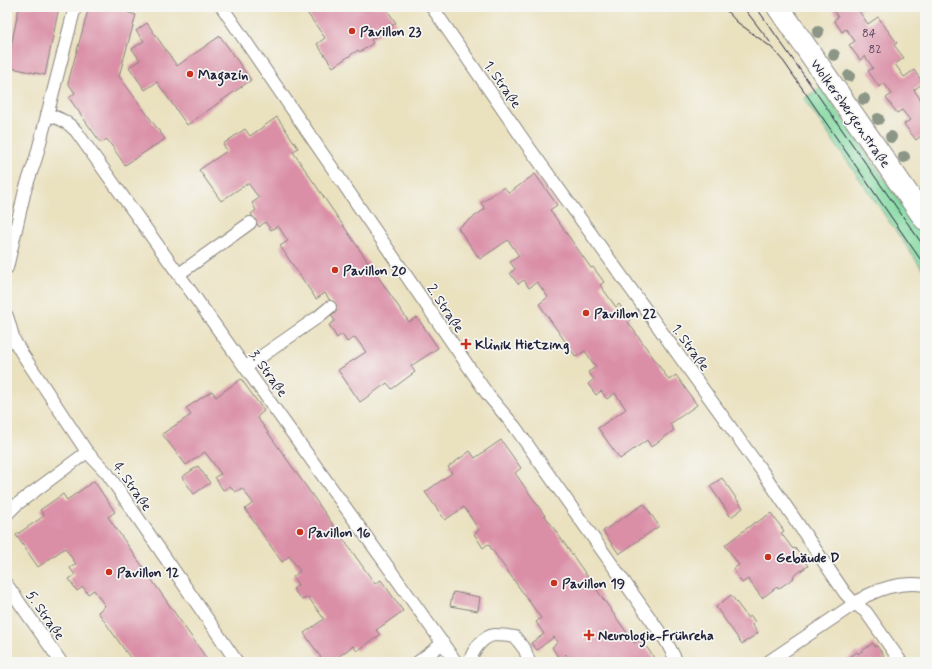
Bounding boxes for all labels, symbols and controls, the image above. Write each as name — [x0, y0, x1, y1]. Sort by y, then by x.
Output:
place label: Pavillon 23 — [360, 23, 421, 41]
marker: Pavillon 23 — [347, 26, 357, 36]
house number: 84 — [862, 26, 876, 42]
house number: 82 — [868, 42, 882, 58]
street label: Wolkersbergenstraße — [804, 56, 895, 173]
street label: 1. Straße — [479, 57, 525, 112]
place label: Magazin — [198, 66, 248, 87]
marker: Magazin — [185, 69, 195, 79]
place label: Pavillon 20 — [343, 262, 406, 280]
marker: Pavillon 20 — [330, 265, 340, 275]
street label: 2. Straße — [422, 281, 468, 336]
place label: Pavillon 22 — [594, 305, 657, 323]
marker: Pavillon 22 — [581, 308, 591, 318]
street label: 1. Straße — [667, 320, 713, 375]
place label: Klinik Hietzing — [475, 336, 569, 355]
marker: Klinik Hietzing — [460, 338, 472, 350]
street label: 3. Straße — [245, 346, 291, 401]
street label: 4. Straße — [109, 458, 156, 515]
place label: Pavillon 16 — [308, 524, 371, 542]
marker: Pavillon 16 — [295, 527, 305, 537]
place label: Gebäude D — [776, 549, 840, 567]
marker: Gebäude D — [763, 552, 773, 562]
place label: Pavillon 12 — [117, 564, 179, 582]
marker: Pavillon 12 — [104, 567, 114, 577]
place label: Pavillon 19 — [562, 575, 625, 593]
marker: Pavillon 19 — [549, 578, 559, 588]
street label: 5. Straße — [22, 587, 69, 644]
place label: Neurologie-Frühreha — [598, 627, 714, 648]
marker: Neurologie-Frühreha — [583, 629, 595, 641]

